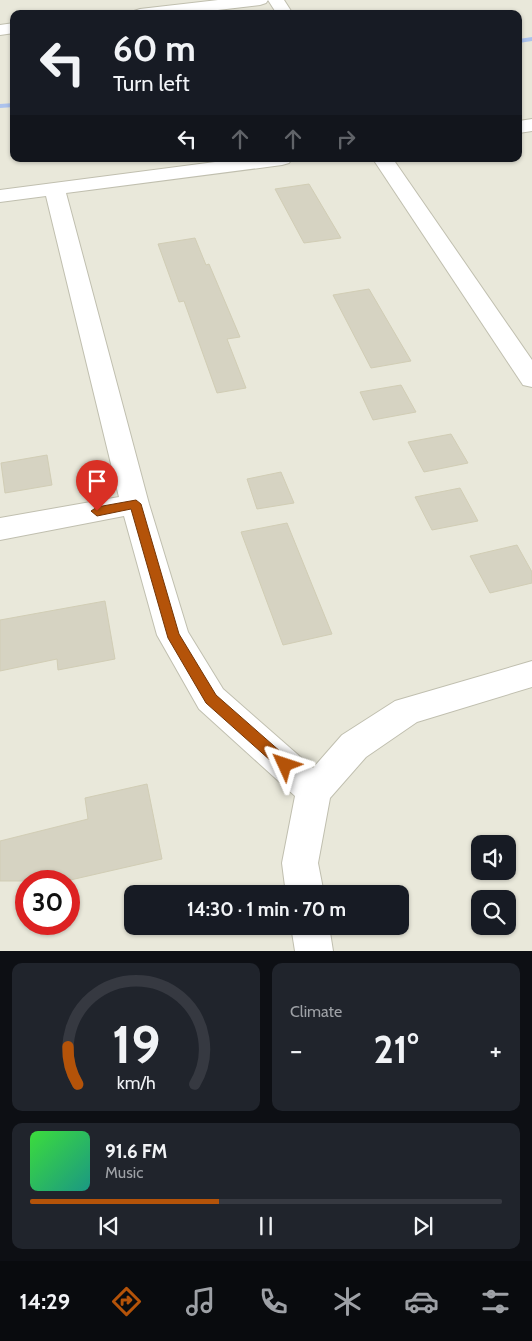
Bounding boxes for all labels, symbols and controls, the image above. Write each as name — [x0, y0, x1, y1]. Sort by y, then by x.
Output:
text: 60 m — [113, 27, 196, 70]
icon: left — [30, 30, 95, 95]
text: Turn left — [113, 70, 190, 97]
icon: left — [173, 125, 201, 153]
icon: ahead — [226, 125, 254, 153]
icon: ahead — [279, 125, 307, 153]
icon: right — [332, 125, 360, 153]
pin — [76, 460, 118, 511]
icon: arrive — [83, 467, 111, 495]
position arrow — [258, 738, 310, 790]
map controls — [471, 835, 516, 935]
button: sound — [471, 835, 516, 880]
speed limit sign: 30 — [15, 870, 80, 935]
button: search — [471, 890, 516, 935]
text: 14:30 · 1 min · 70 m — [187, 898, 346, 921]
text: Climate — [290, 1002, 342, 1021]
text: 19 — [112, 1013, 160, 1076]
text: 21° — [373, 1026, 419, 1073]
text: − — [290, 1033, 302, 1067]
text: + — [490, 1033, 502, 1067]
text: km/h — [116, 1072, 156, 1093]
text: 91.6 FM — [105, 1140, 167, 1163]
text: Music — [105, 1163, 143, 1182]
icon: previous — [95, 1212, 123, 1240]
icon: pause — [252, 1212, 280, 1240]
icon: next — [409, 1212, 437, 1240]
icon: directions — [109, 1284, 144, 1319]
icon: music — [183, 1284, 218, 1319]
icon: phone — [256, 1284, 291, 1319]
icon: climate — [330, 1284, 365, 1319]
icon: car — [404, 1284, 439, 1319]
icon: filters — [478, 1284, 513, 1319]
text: 14:29 — [19, 1288, 70, 1315]

